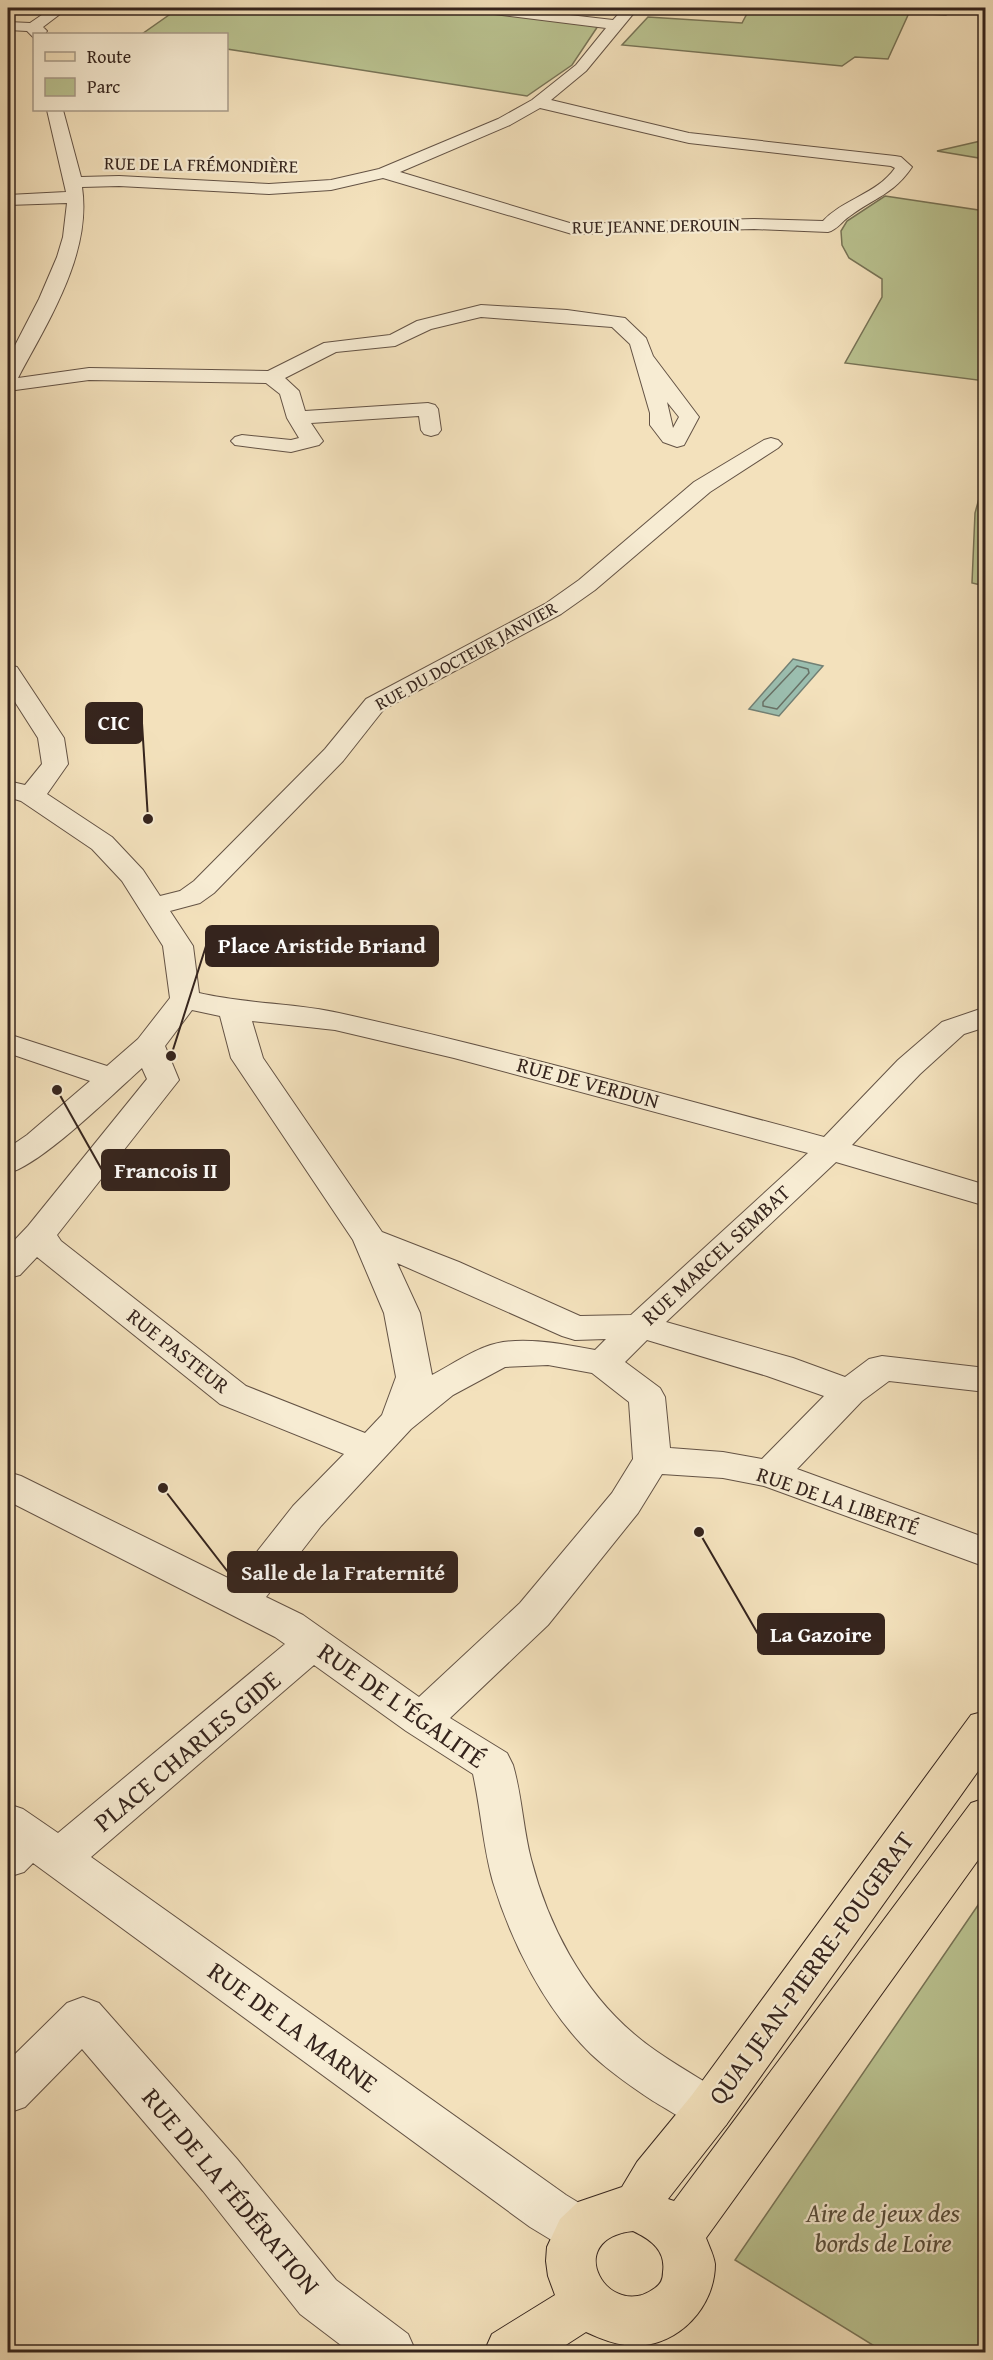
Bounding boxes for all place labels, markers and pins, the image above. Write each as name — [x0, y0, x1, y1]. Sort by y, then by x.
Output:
callout: CIC — [86, 703, 142, 743]
callout: Place Aristide Briand — [206, 926, 438, 966]
callout: Francois II — [102, 1150, 229, 1190]
callout: Salle de la Fraternité — [228, 1552, 457, 1592]
callout: La Gazoire — [758, 1614, 884, 1654]

